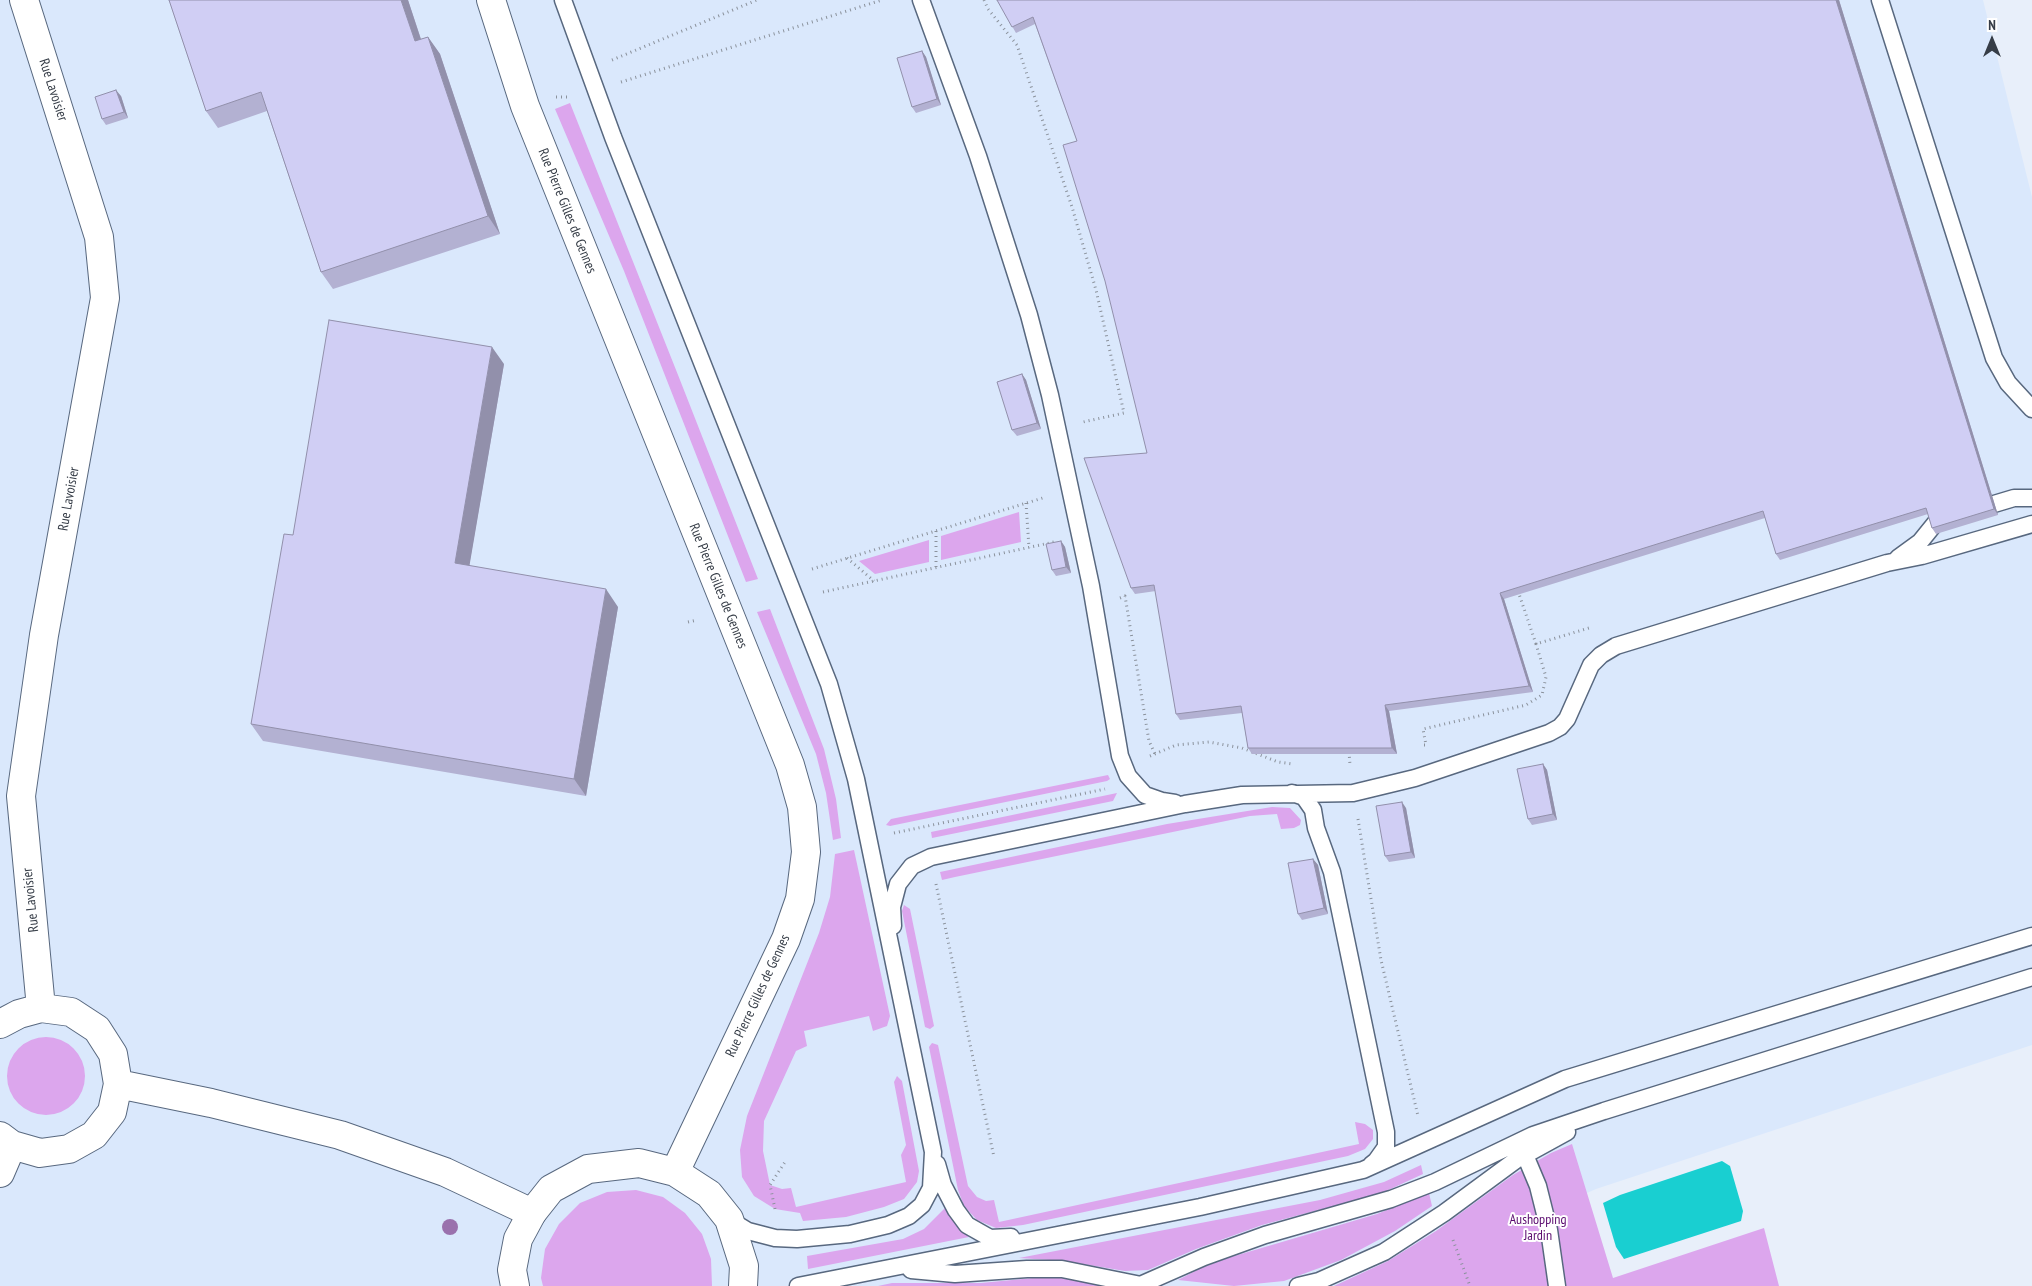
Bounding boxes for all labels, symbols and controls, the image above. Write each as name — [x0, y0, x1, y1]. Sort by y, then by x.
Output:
north arrow — [1967, 15, 2017, 65]
text: N — [1988, 16, 1996, 34]
street label: Rue Lavoisier — [35, 57, 71, 123]
street label: Rue Pierre Gilles de Gennes — [534, 146, 600, 276]
street label: Rue Lavoisier — [55, 466, 83, 532]
street label: Rue Pierre Gilles de Gennes — [685, 521, 751, 651]
street label: Rue Lavoisier — [19, 867, 43, 933]
street label: Rue Pierre Gilles de Gennes — [722, 932, 794, 1060]
park label: Aushopping Jardin — [1509, 1212, 1567, 1244]

